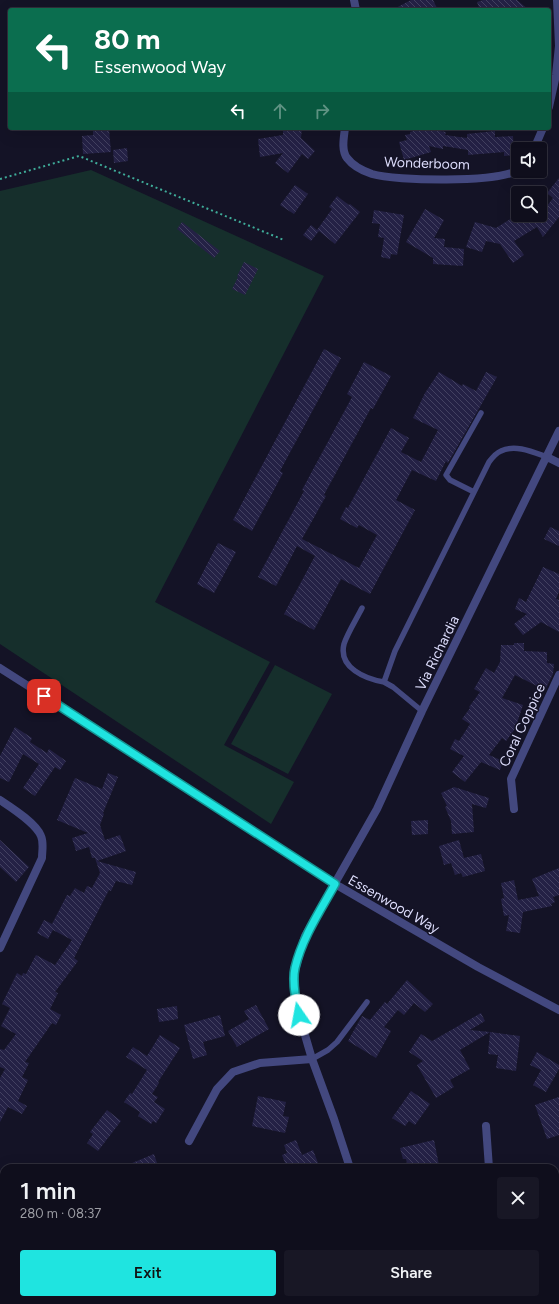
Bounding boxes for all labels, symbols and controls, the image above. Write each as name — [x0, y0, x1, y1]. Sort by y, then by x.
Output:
text: 80 m — [94, 22, 160, 56]
icon: left — [28, 24, 80, 76]
text: Essenwood Way — [94, 56, 226, 78]
icon: left — [227, 100, 249, 122]
icon: ahead — [269, 100, 291, 122]
icon: right — [311, 100, 333, 122]
map controls — [511, 142, 547, 222]
button: sound — [511, 142, 547, 178]
street label: Wonderboom — [384, 154, 470, 173]
button: search — [511, 186, 547, 222]
street label: Via Richardia — [412, 613, 463, 694]
pin — [27, 679, 61, 713]
street label: Coral Coppice — [496, 681, 549, 770]
icon: arrive — [33, 685, 55, 707]
street label: Essenwood Way — [345, 871, 443, 938]
position arrow — [278, 994, 320, 1036]
text: 1 min — [20, 1176, 76, 1205]
button: close — [497, 1177, 539, 1219]
text: 280 m · 08:37 — [20, 1206, 101, 1221]
button: Exit — [20, 1250, 276, 1296]
button: Share — [284, 1250, 539, 1296]

